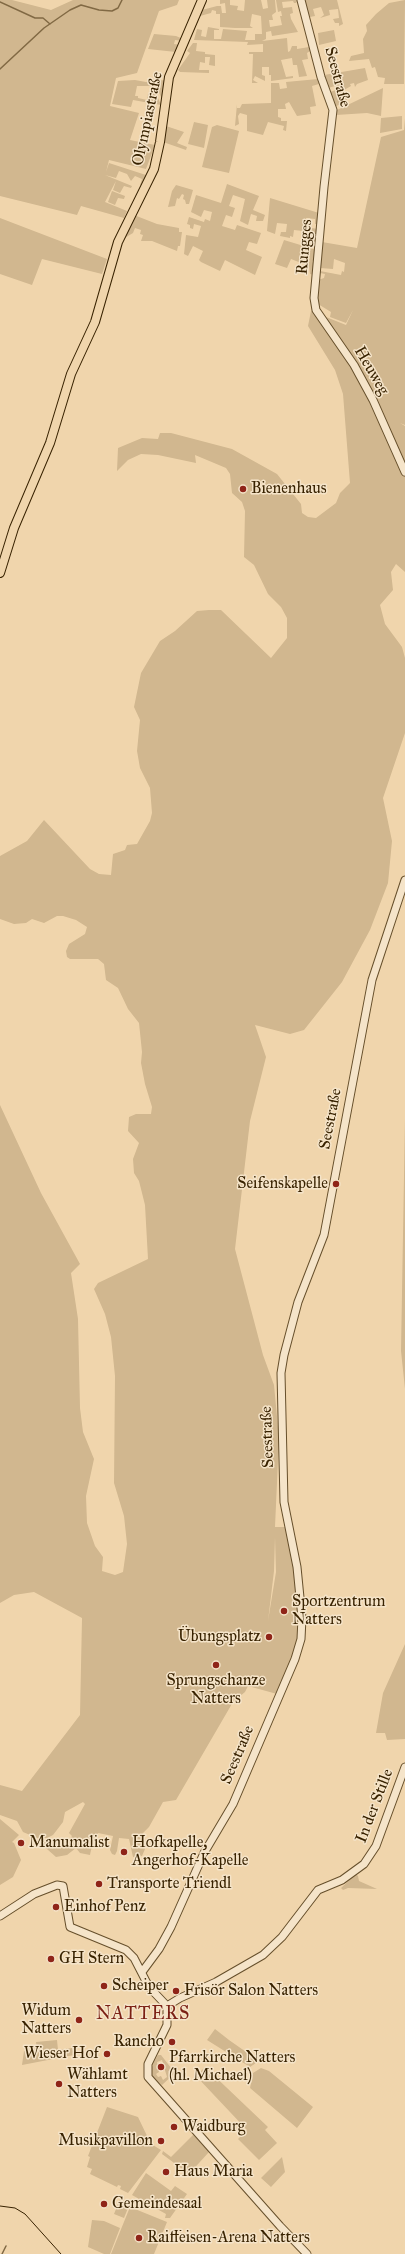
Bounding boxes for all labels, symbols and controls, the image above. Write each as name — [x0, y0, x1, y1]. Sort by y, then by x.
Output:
street label: Seestraße — [320, 45, 354, 109]
street label: Olympiastraße — [129, 70, 167, 168]
street label: Rungges — [293, 218, 317, 276]
street label: Heuweg — [349, 343, 393, 399]
place label: Bienenhaus — [251, 479, 326, 499]
marker: Bienenhaus — [238, 484, 248, 494]
street label: Seestraße — [316, 1087, 346, 1151]
place label: Seifenskapelle — [237, 1174, 328, 1194]
marker: Seifenskapelle — [331, 1179, 341, 1189]
street label: Seestraße — [257, 1406, 279, 1468]
place label: Sportzentrum Natters — [292, 1592, 385, 1630]
marker: Sportzentrum Natters — [279, 1606, 289, 1616]
place label: Übungsplatz — [178, 1627, 261, 1647]
marker: Übungsplatz — [264, 1632, 274, 1642]
marker: Sprungschanze Natters — [211, 1660, 221, 1670]
place label: Sprungschanze Natters — [167, 1671, 265, 1709]
street label: Seestraße — [217, 1723, 259, 1787]
street label: In der Stille — [352, 1766, 398, 1846]
place label: Manumalist — [29, 1833, 110, 1853]
place label: Hofkapelle, Angerhof-Kapelle — [132, 1833, 248, 1871]
marker: Manumalist — [16, 1838, 26, 1848]
marker: Hofkapelle, Angerhof-Kapelle — [119, 1847, 129, 1857]
place label: Transporte Triendl — [107, 1874, 231, 1894]
marker: Transporte Triendl — [94, 1879, 104, 1889]
place label: Einhof Penz — [64, 1897, 146, 1917]
marker: Einhof Penz — [51, 1902, 61, 1912]
place label: GH Stern — [59, 1949, 124, 1969]
marker: GH Stern — [46, 1954, 56, 1964]
place label: Scheiper — [112, 1976, 169, 1996]
marker: Scheiper — [99, 1981, 109, 1991]
place label: Frisör Salon Natters — [184, 1981, 318, 2001]
marker: Frisör Salon Natters — [171, 1986, 181, 1996]
place label: Widum Natters — [21, 2001, 71, 2039]
district label: NATTERS — [96, 2004, 190, 2026]
marker: Widum Natters — [74, 2015, 84, 2025]
place label: Rancho — [114, 2032, 164, 2052]
marker: Rancho — [167, 2037, 177, 2047]
place label: Wieser Hof — [24, 2044, 99, 2064]
place label: Pfarrkirche Natters (hl. Michael) — [169, 2048, 295, 2086]
marker: Wieser Hof — [102, 2049, 112, 2059]
marker: Pfarrkirche Natters (hl. Michael) — [156, 2062, 166, 2072]
place label: Wählamt Natters — [67, 2065, 128, 2103]
marker: Wählamt Natters — [54, 2079, 64, 2089]
place label: Waidburg — [182, 2117, 245, 2137]
marker: Waidburg — [169, 2122, 179, 2132]
place label: Musikpavillon — [58, 2131, 153, 2151]
marker: Musikpavillon — [156, 2136, 166, 2146]
place label: Haus Maria — [174, 2162, 253, 2182]
marker: Haus Maria — [161, 2167, 171, 2177]
place label: Gemeindesaal — [112, 2194, 202, 2214]
marker: Gemeindesaal — [99, 2199, 109, 2209]
place label: Raiffeisen-Arena Natters — [147, 2228, 310, 2248]
marker: Raiffeisen-Arena Natters — [134, 2233, 144, 2243]

